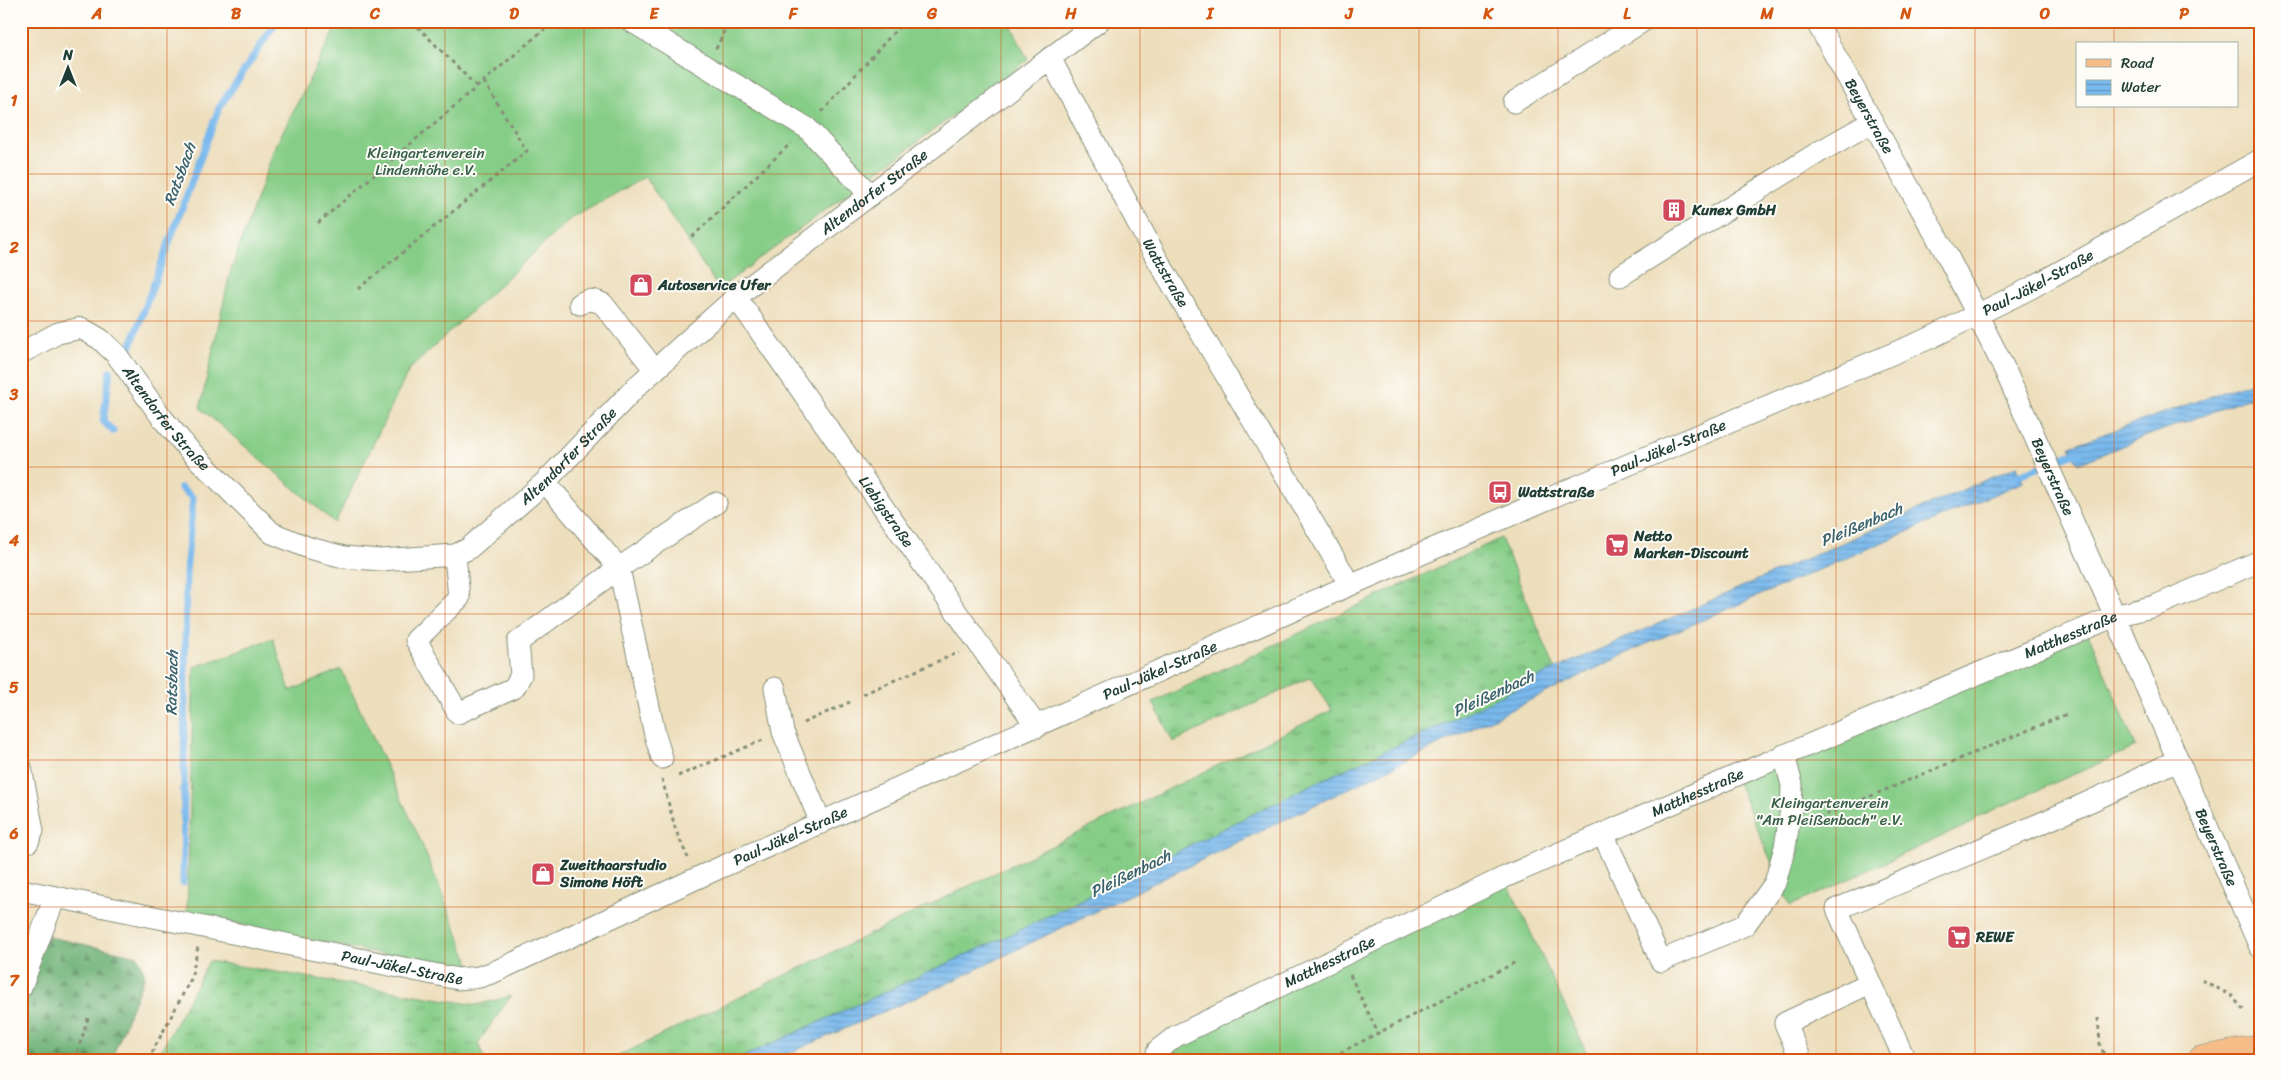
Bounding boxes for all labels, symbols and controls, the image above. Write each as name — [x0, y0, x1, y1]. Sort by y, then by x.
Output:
text: A — [91, 0, 102, 28]
text: B — [231, 0, 242, 28]
text: C — [369, 0, 381, 28]
text: D — [509, 0, 519, 28]
text: E — [650, 0, 660, 28]
text: F — [788, 0, 799, 28]
text: G — [926, 0, 938, 28]
text: H — [1064, 0, 1077, 28]
text: I — [1206, 0, 1215, 28]
text: J — [1344, 0, 1354, 28]
text: K — [1482, 0, 1494, 28]
text: L — [1623, 0, 1631, 28]
text: M — [1759, 0, 1774, 28]
text: N — [1899, 0, 1912, 28]
text: O — [2039, 0, 2051, 28]
text: P — [2179, 0, 2189, 28]
north arrow — [42, 42, 92, 92]
legend — [2076, 42, 2238, 108]
text: N — [62, 43, 73, 68]
text: Road — [2121, 50, 2154, 76]
street label: Beyerstraße — [1838, 73, 1901, 159]
text: Water — [2121, 74, 2161, 100]
text: 1 — [11, 86, 18, 115]
water label: Ratsbach — [155, 137, 205, 210]
park label: Kleingartenverein Lindenhöhe e.V. — [367, 140, 485, 183]
street label: Altendorfer Straße — [814, 142, 934, 242]
building icon: Kunex GmbH — [1661, 197, 1687, 223]
place label: Kunex GmbH — [1691, 197, 1777, 223]
text: 2 — [8, 233, 19, 262]
street label: Wattstraße — [1135, 234, 1196, 312]
street label: Paul-Jäkel-Straße — [1978, 242, 2099, 323]
shop icon: Autoservice Ufer — [628, 272, 654, 298]
place label: Autoservice Ufer — [657, 272, 772, 298]
street label: Altendorfer Straße — [115, 359, 217, 478]
text: 3 — [9, 380, 19, 409]
street label: Altendorfer Straße — [513, 401, 624, 512]
street label: Paul-Jäkel-Straße — [1607, 412, 1731, 484]
street label: Beyerstraße — [2024, 434, 2082, 520]
street label: Liebigstraße — [852, 470, 921, 553]
bus stop icon: Wattstraße — [1487, 479, 1513, 505]
place label: Wattstraße — [1518, 479, 1595, 505]
water label: Pleißenbach — [1815, 493, 1908, 555]
place label: Netto Marken-Discount — [1633, 523, 1749, 566]
text: 4 — [8, 526, 19, 555]
supermarket icon: Netto Marken-Discount — [1604, 532, 1630, 558]
street label: Matthesstraße — [2020, 603, 2122, 666]
street label: Paul-Jäkel-Straße — [1098, 633, 1222, 707]
water label: Ratsbach — [156, 649, 187, 716]
water label: Pleißenbach — [1448, 661, 1540, 725]
text: 5 — [9, 673, 19, 702]
street label: Matthesstraße — [1647, 761, 1748, 824]
park label: Kleingartenverein "Am Pleißenbach" e.V. — [1756, 790, 1904, 833]
street label: Paul-Jäkel-Straße — [729, 799, 852, 873]
street label: Beyerstraße — [2188, 804, 2245, 891]
text: 6 — [8, 819, 19, 848]
water label: Pleißenbach — [1085, 841, 1177, 906]
place label: Zweithaarstudio Simone Höft — [559, 852, 667, 895]
shop icon: Zweithaarstudio Simone Höft — [530, 861, 556, 887]
supermarket icon: REWE — [1946, 924, 1972, 950]
place label: REWE — [1975, 924, 2015, 950]
street label: Matthesstraße — [1279, 928, 1380, 995]
street label: Paul-Jäkel-Straße — [339, 943, 464, 992]
text: 7 — [9, 966, 20, 995]

